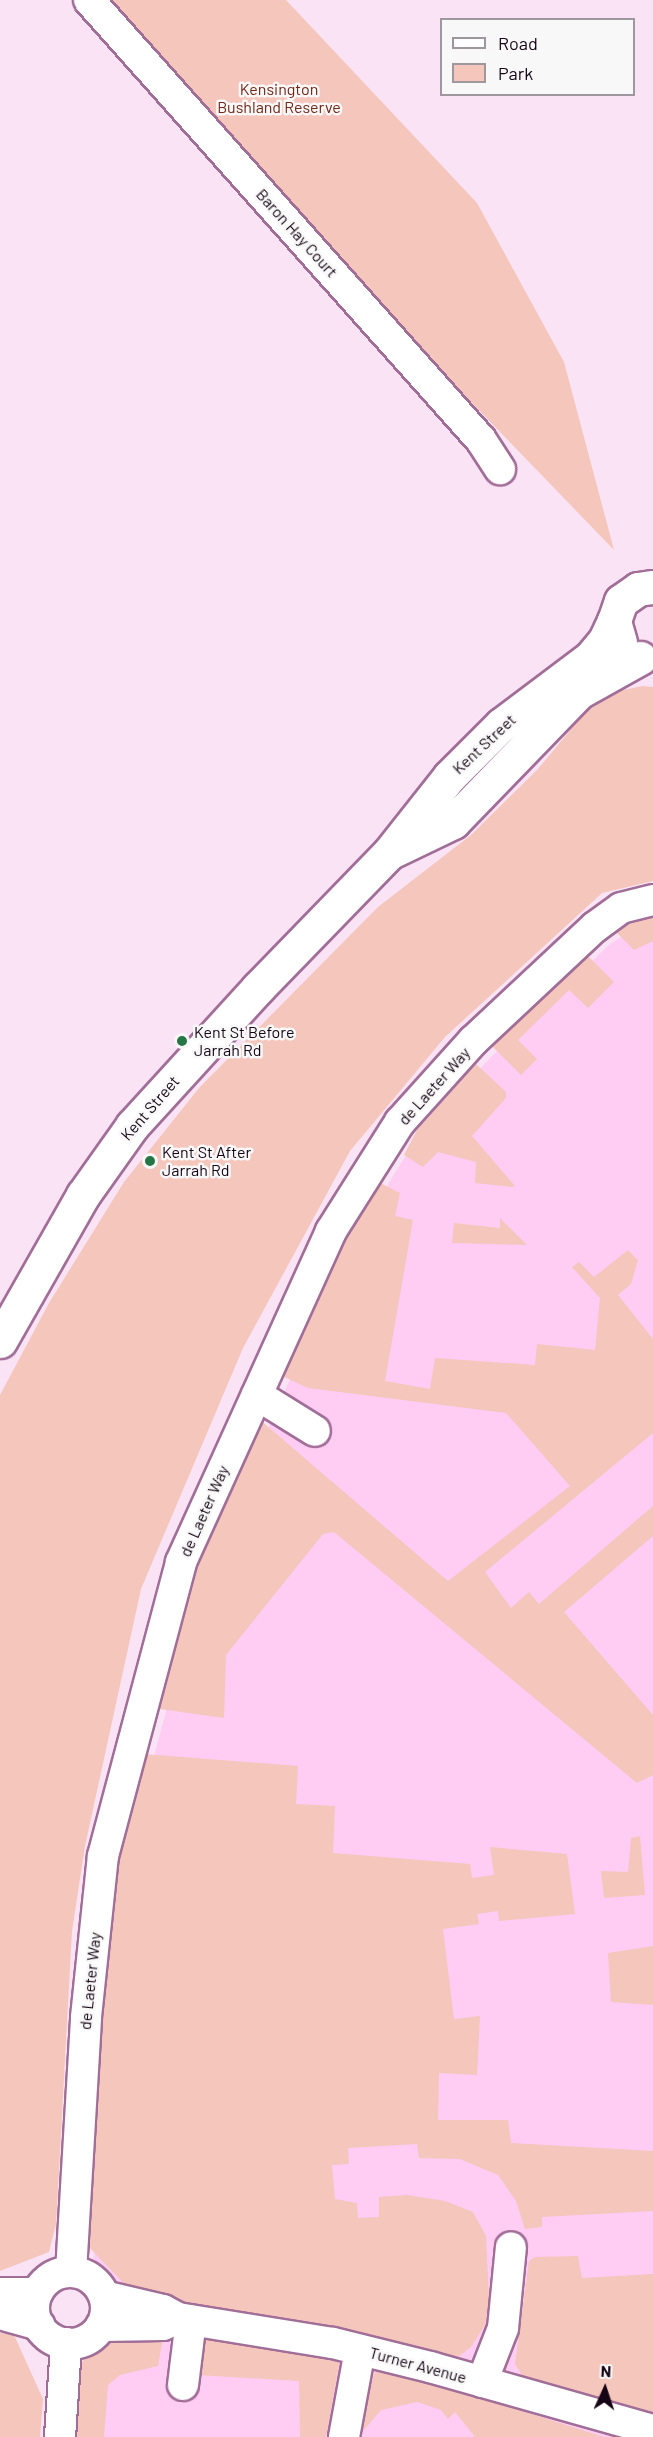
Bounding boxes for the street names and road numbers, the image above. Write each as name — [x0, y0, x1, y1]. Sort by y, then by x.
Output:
street label: Baron Hay Court — [252, 185, 342, 281]
street label: Kent Street — [448, 710, 520, 778]
street label: de Laeter Way — [394, 1043, 474, 1129]
street label: Kent Street — [117, 1072, 183, 1144]
street label: de Laeter Way — [175, 1462, 233, 1560]
street label: de Laeter Way — [75, 1931, 105, 2031]
street label: Turner Avenue — [367, 2343, 469, 2387]

